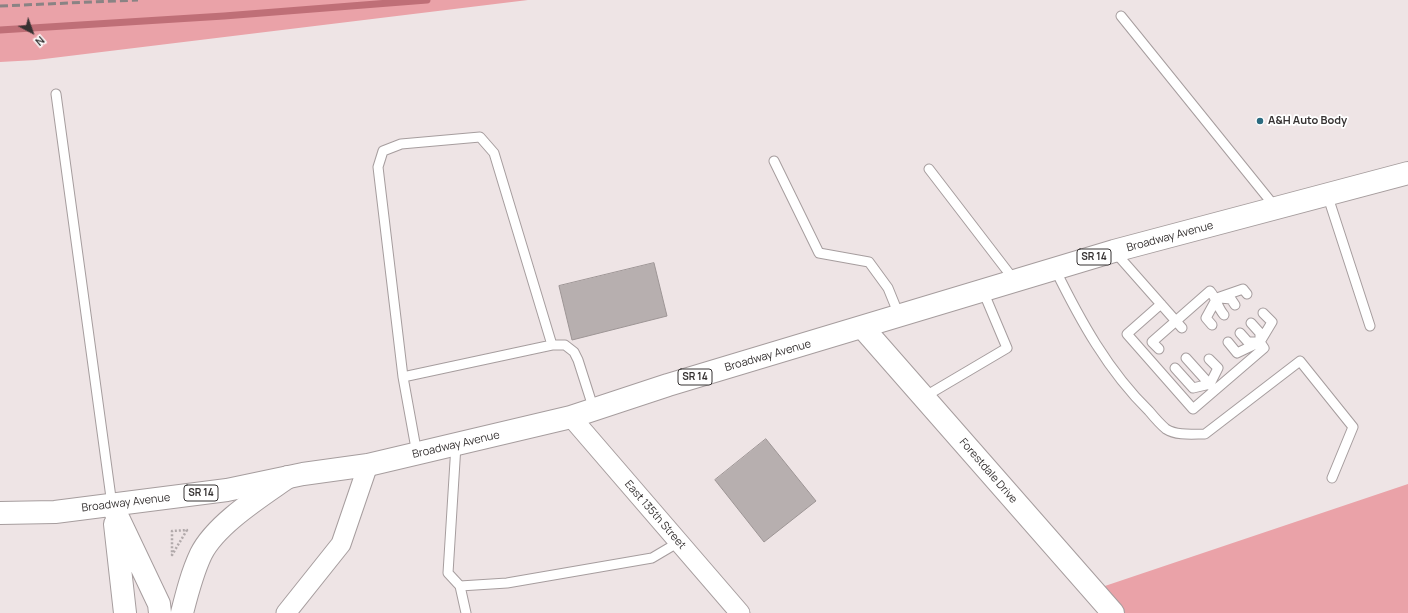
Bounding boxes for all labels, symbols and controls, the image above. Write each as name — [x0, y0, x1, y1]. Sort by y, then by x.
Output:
north arrow — [12, 12, 52, 52]
text: N — [32, 33, 48, 50]
place label: A&H Auto Body — [1268, 114, 1347, 128]
marker: A&H Auto Body — [1255, 116, 1265, 126]
street label: Broadway Avenue — [1125, 219, 1215, 255]
road number: SR 14 — [1077, 249, 1111, 265]
street label: Broadway Avenue — [723, 337, 813, 375]
road number: SR 14 — [678, 369, 712, 385]
street label: Broadway Avenue — [411, 429, 501, 461]
street label: Forestdale Drive — [956, 436, 1020, 506]
street label: East 135th Street — [622, 478, 688, 552]
road number: SR 14 — [184, 485, 218, 501]
street label: Broadway Avenue — [81, 491, 171, 515]

